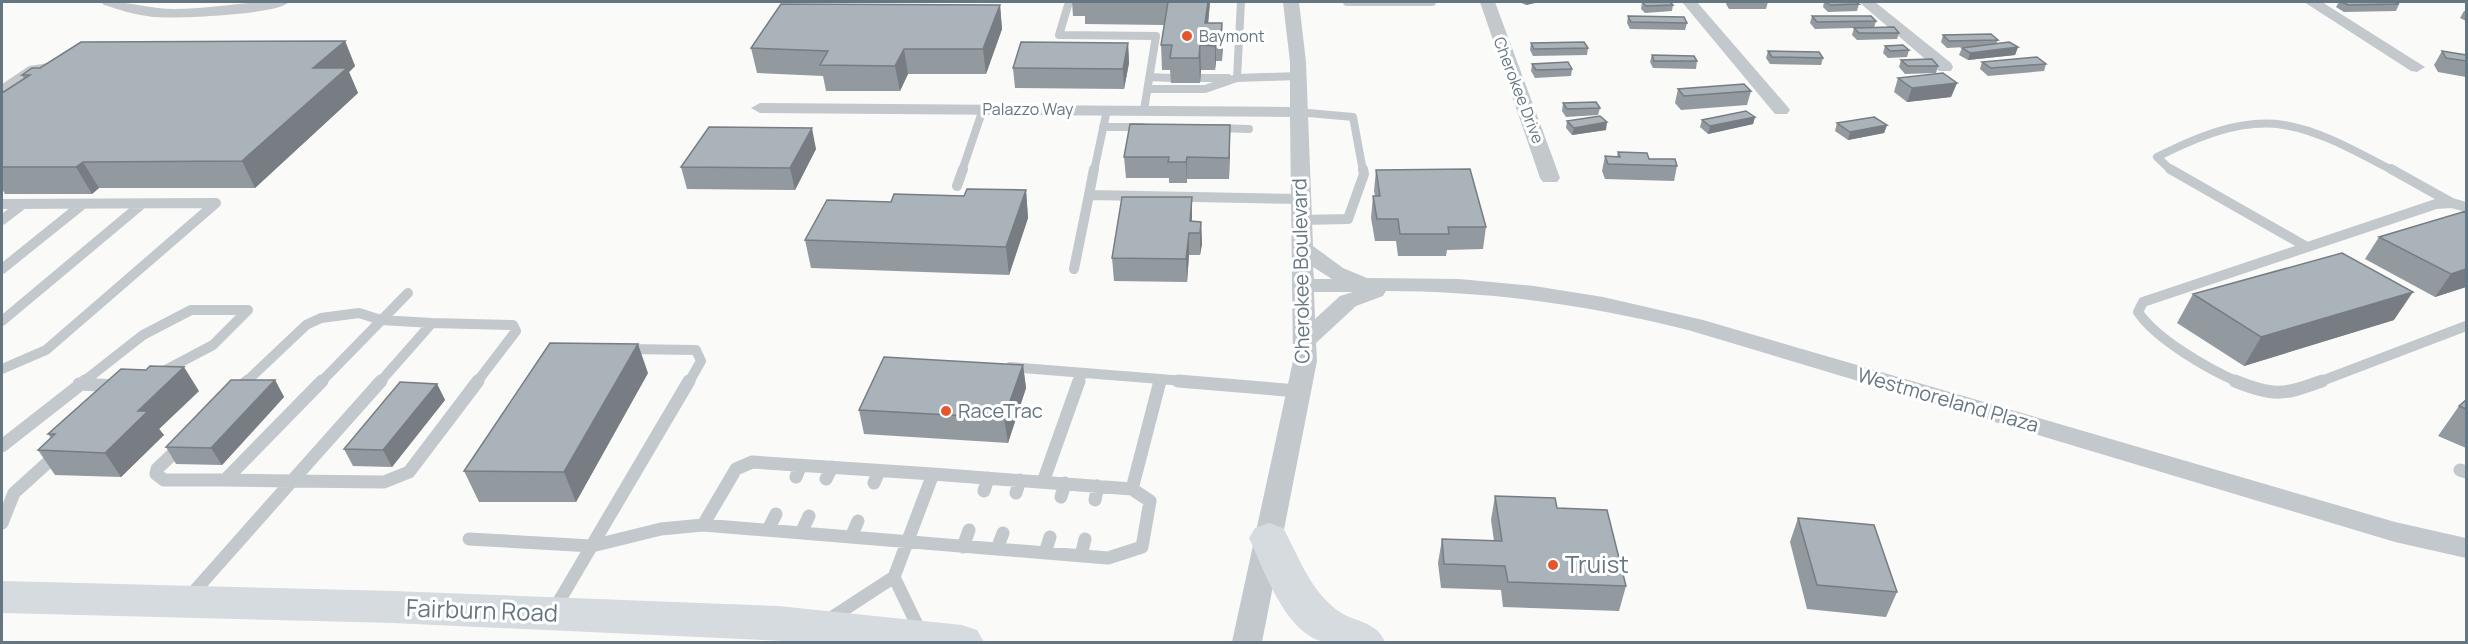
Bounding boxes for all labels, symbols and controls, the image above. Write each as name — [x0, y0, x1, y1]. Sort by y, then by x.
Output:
place label: Baymont — [1199, 25, 1265, 47]
marker: Baymont — [1180, 29, 1194, 43]
street label: Cherokee Drive — [1489, 34, 1549, 146]
street label: Palazzo Way — [983, 98, 1074, 120]
street label: Cherokee Boulevard — [1285, 178, 1316, 364]
street label: Westmoreland Plaza — [1854, 361, 2042, 438]
place label: RaceTrac — [958, 397, 1043, 424]
marker: RaceTrac — [939, 404, 953, 418]
place label: Truist — [1565, 547, 1629, 580]
marker: Truist — [1546, 558, 1560, 572]
street label: Fairburn Road — [405, 590, 559, 629]

